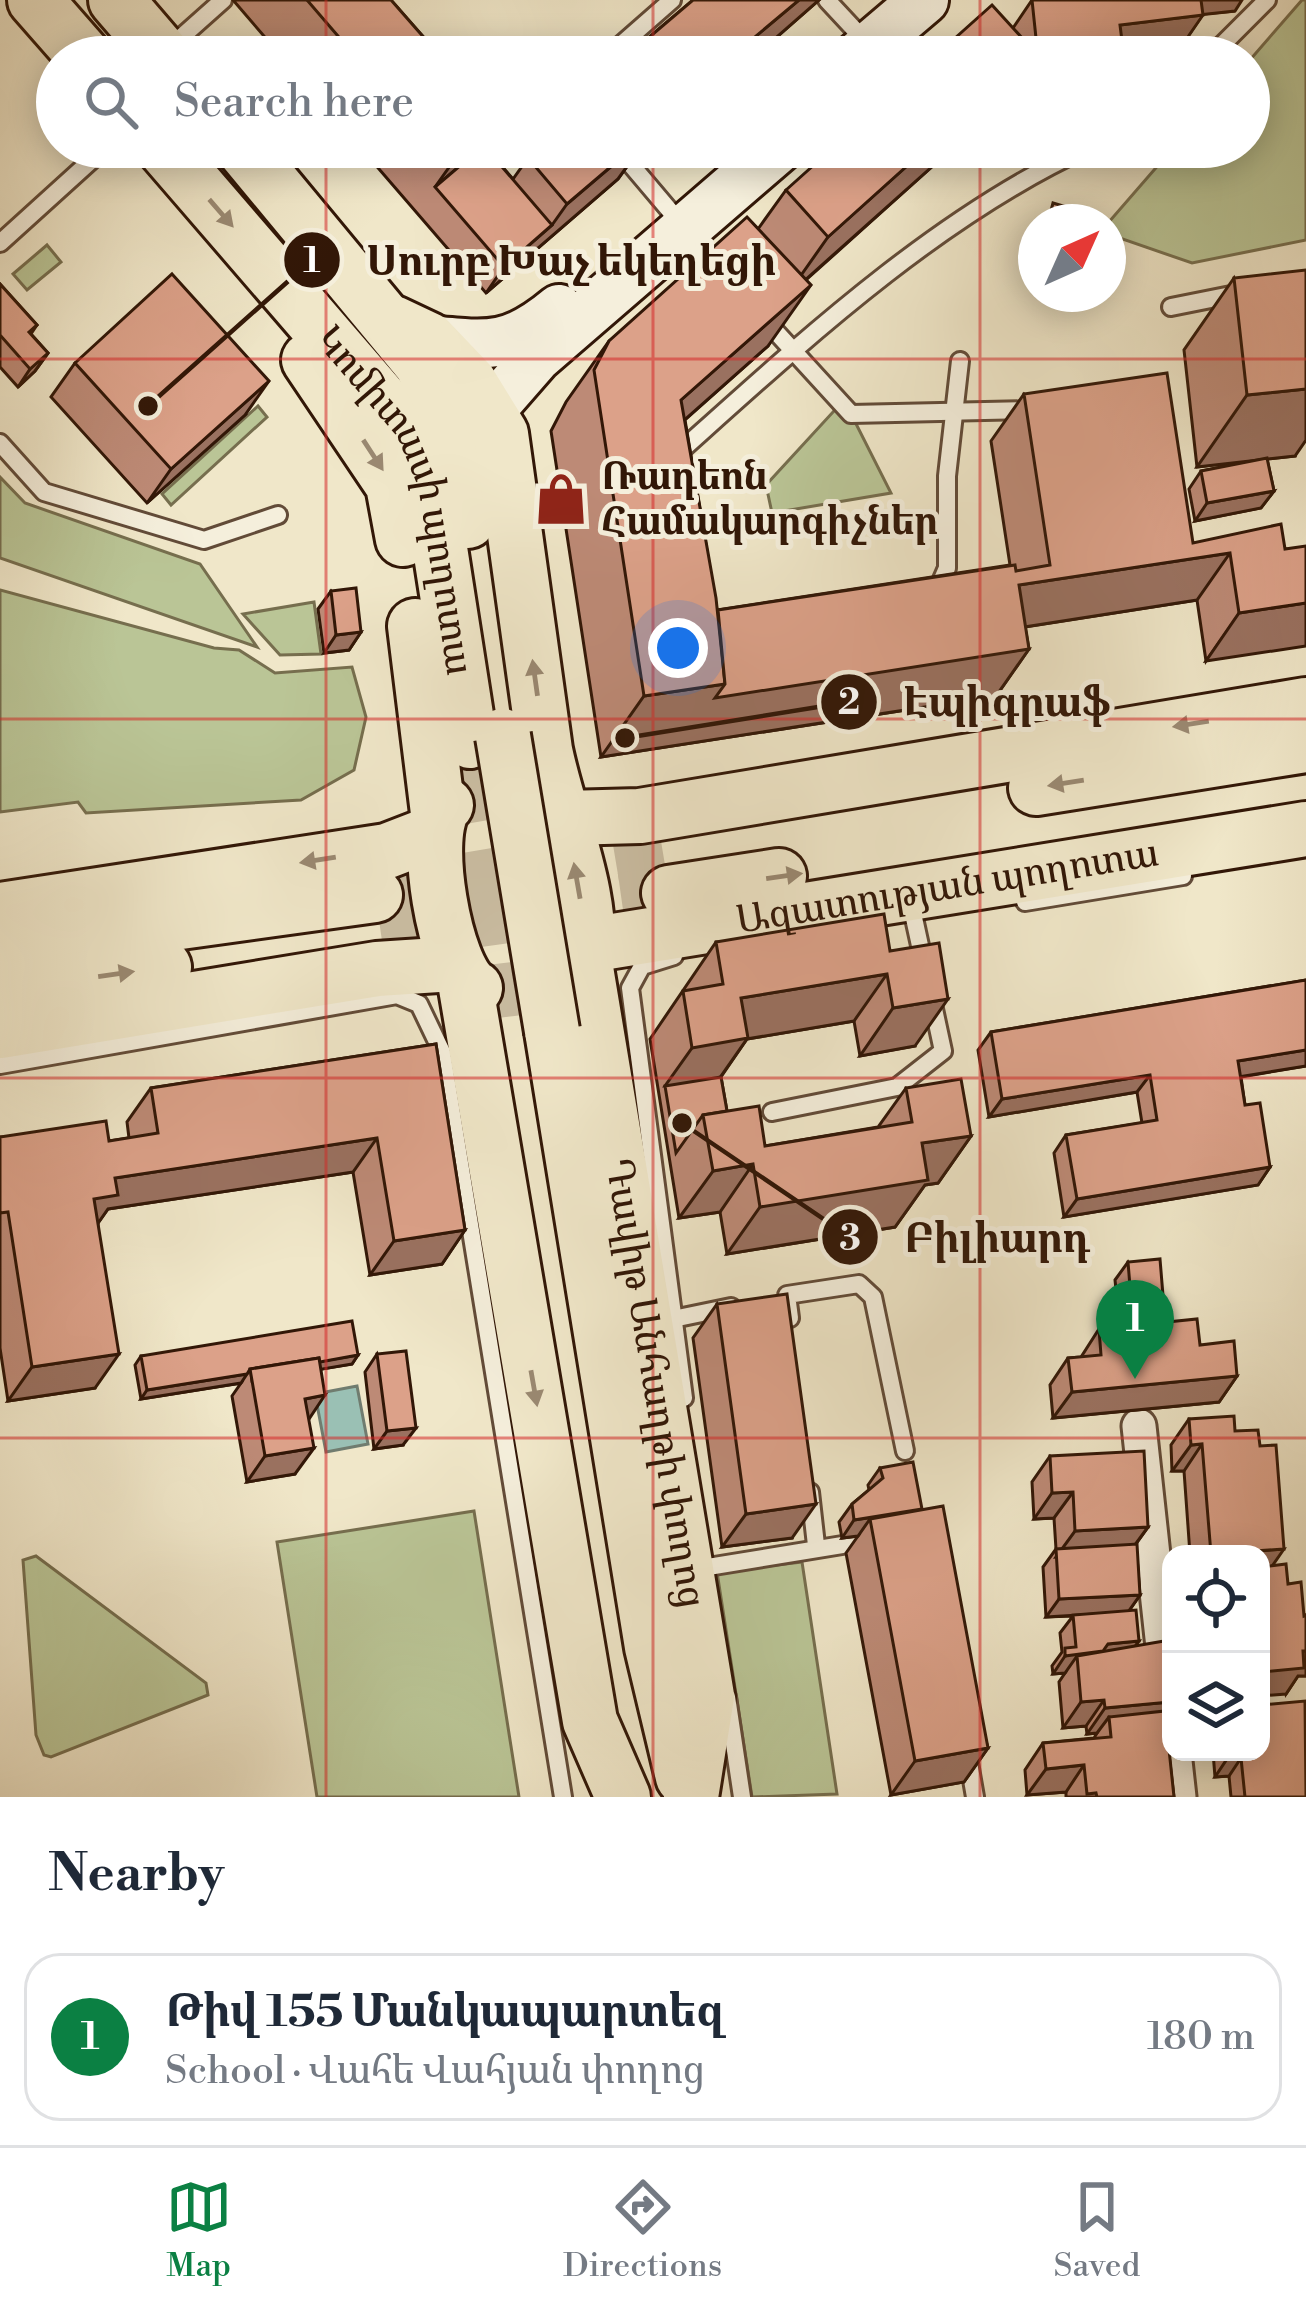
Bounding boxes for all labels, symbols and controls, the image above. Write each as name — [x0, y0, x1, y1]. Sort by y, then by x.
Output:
search box — [36, 36, 1270, 168]
icon: search — [78, 69, 144, 135]
text: Search here — [174, 74, 414, 131]
one-way arrow — [207, 198, 234, 228]
north arrow — [1018, 204, 1126, 312]
callout: Սուրբ Խաչ եկեղեցի — [282, 221, 800, 299]
text: Սուրբ Խաչ եկեղեցի — [366, 236, 776, 289]
text: 1 — [303, 239, 321, 284]
street label: Կոմիտասի պողոտա — [304, 316, 484, 679]
one-way arrow — [362, 438, 384, 471]
place label: Ռադեոն Համակարգիչներ — [601, 453, 938, 547]
shop icon: Ռադեոն Համակարգիչներ — [532, 470, 590, 528]
your location — [648, 618, 708, 678]
one-way arrow — [525, 659, 544, 696]
callout: Էպիգրաֆ — [819, 663, 1135, 741]
text: Էպիգրաֆ — [903, 677, 1111, 730]
text: 2 — [838, 681, 860, 726]
one-way arrow — [1171, 716, 1209, 734]
one-way arrow — [1047, 774, 1084, 793]
street label: Ազատության պողոտա — [733, 829, 1162, 945]
one-way arrow — [299, 851, 336, 870]
one-way arrow — [568, 862, 586, 900]
one-way arrow — [766, 866, 804, 885]
one-way arrow — [98, 964, 135, 983]
street label: Դավիթ Անհաղթի փողոց — [594, 1155, 716, 1612]
callout: Բիլիարդ — [820, 1198, 1115, 1276]
text: Բիլիարդ — [904, 1213, 1091, 1266]
text: 3 — [839, 1217, 861, 1262]
pin: 1 — [1096, 1280, 1174, 1379]
one-way arrow — [525, 1369, 543, 1407]
map controls — [1162, 1545, 1270, 1761]
button: locate — [1162, 1545, 1270, 1653]
button: layers — [1162, 1653, 1270, 1761]
text: Nearby — [48, 1843, 224, 1907]
text: Թիվ 155 Մանկապարտեզ — [165, 1984, 725, 2041]
text: 1 — [81, 2013, 99, 2062]
text: 180 m — [1147, 2013, 1255, 2062]
text: School · Վահե Վահյան փողոց — [165, 2047, 705, 2096]
tab: Map — [166, 2174, 232, 2287]
tab: Directions — [563, 2174, 722, 2287]
tab: Saved — [1054, 2174, 1140, 2287]

